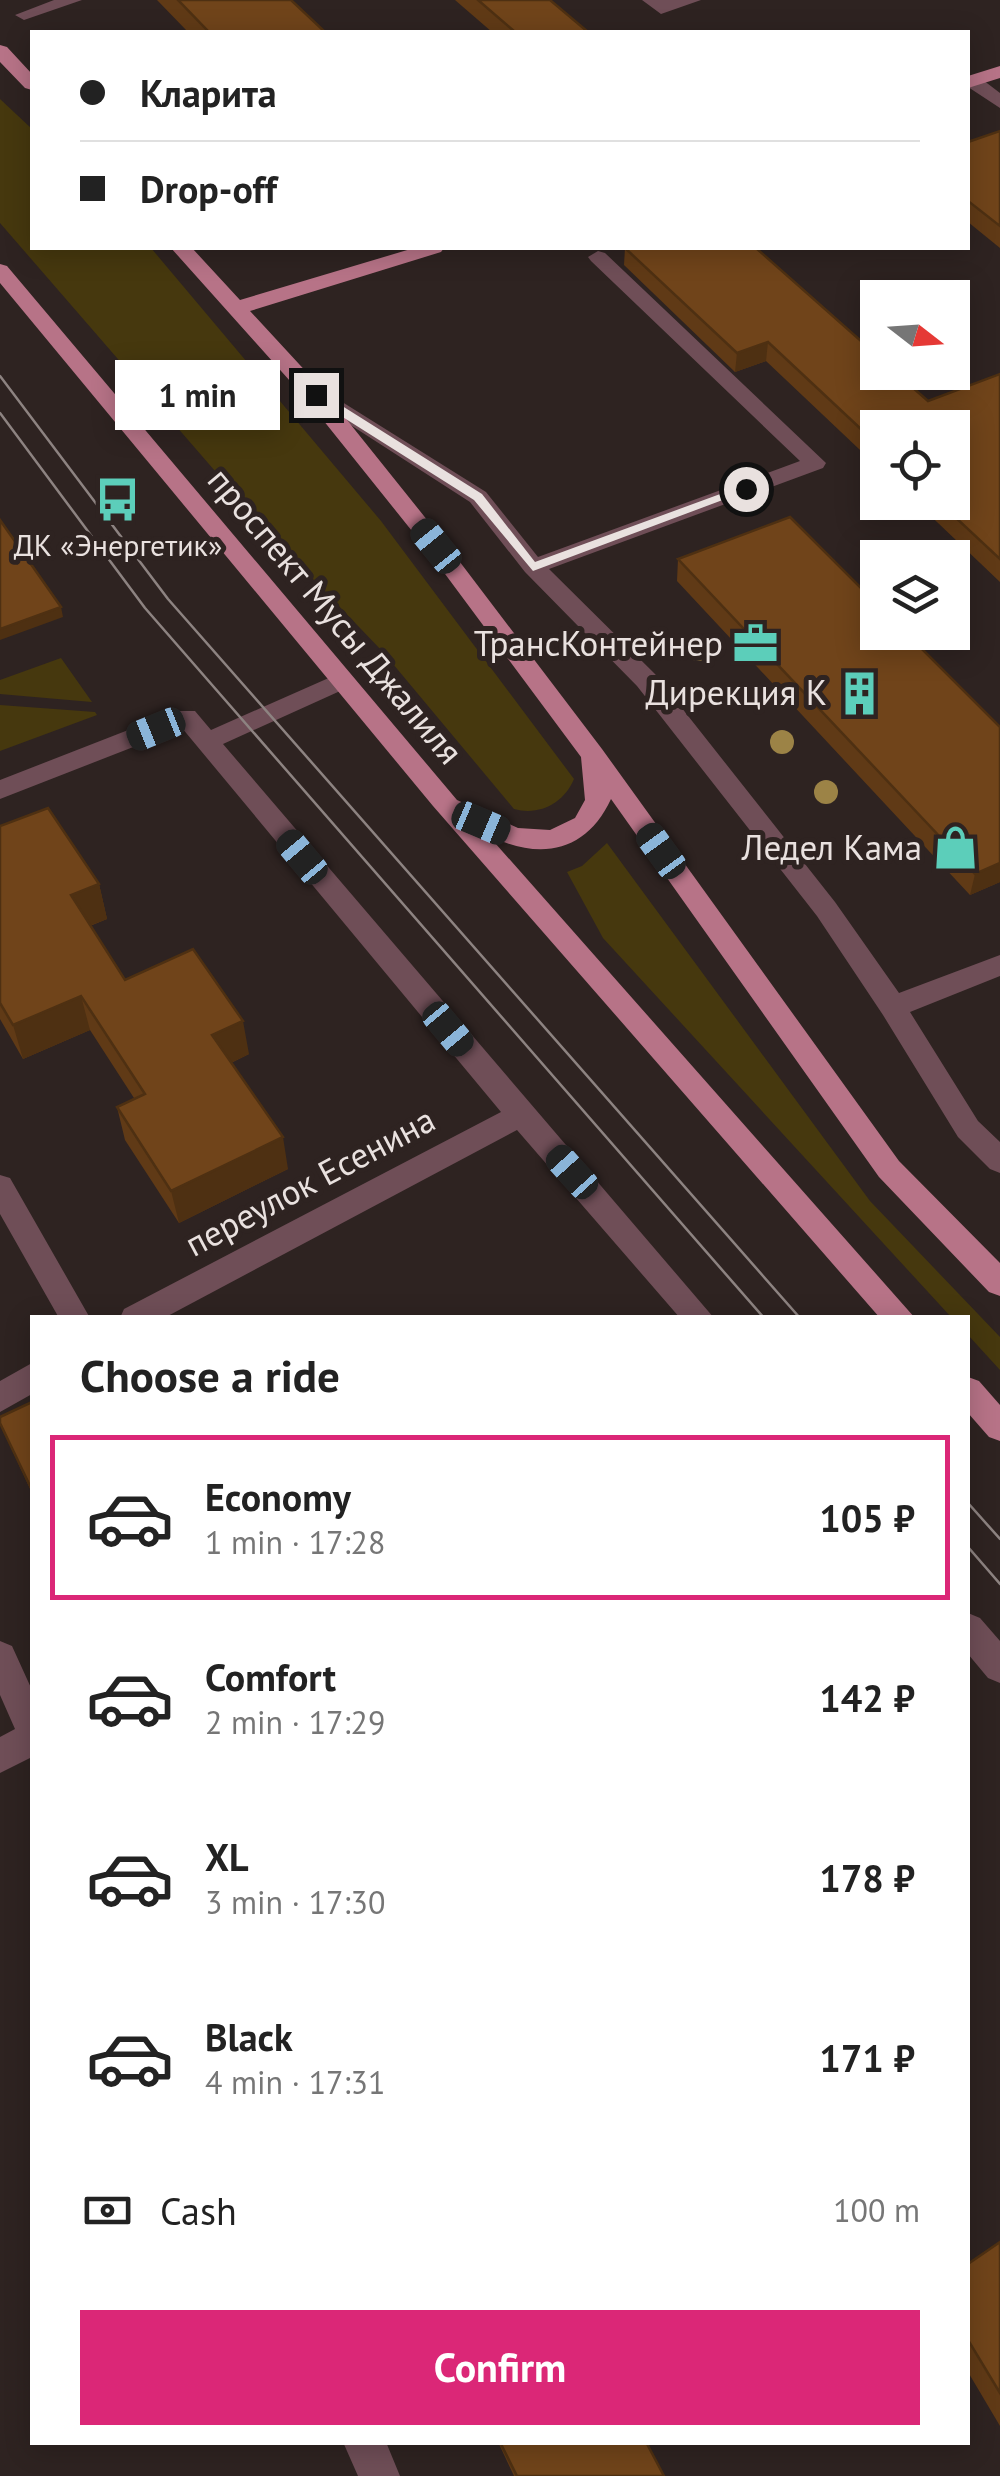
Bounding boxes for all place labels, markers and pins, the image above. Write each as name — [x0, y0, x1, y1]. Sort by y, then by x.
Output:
bus stop icon: ДК «Энергетик» — [94, 475, 142, 523]
place label: ДК «Энергетик» — [14, 525, 222, 564]
place label: ТрансКонтейнер — [474, 620, 723, 666]
office icon: ТрансКонтейнер — [732, 620, 780, 668]
place label: Дирекция К — [645, 669, 827, 715]
building icon: Дирекция К — [836, 669, 884, 717]
place label: Ледел Кама — [741, 824, 922, 870]
shop icon: Ледел Кама — [931, 824, 979, 872]

